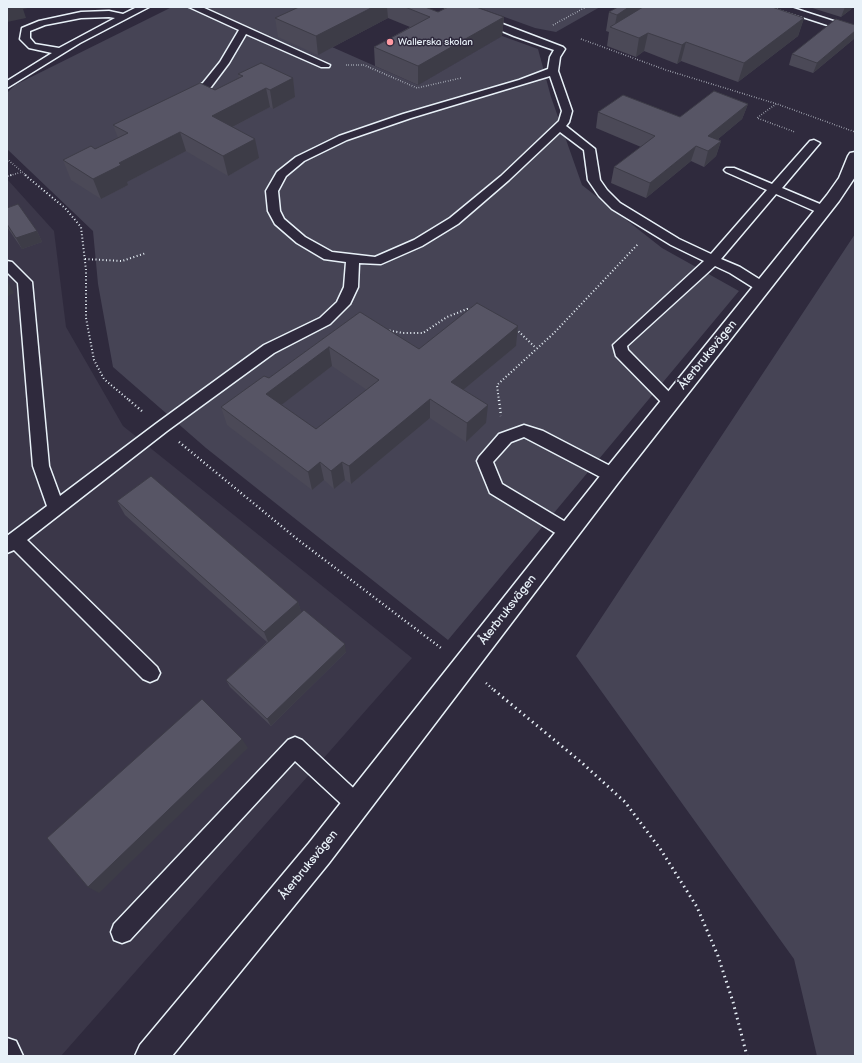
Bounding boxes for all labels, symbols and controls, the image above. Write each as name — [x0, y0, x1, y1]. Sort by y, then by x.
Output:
place label: Wallerska skolan — [398, 36, 473, 48]
marker: Wallerska skolan — [385, 37, 395, 47]
street label: Återbruksvägen — [676, 317, 740, 393]
street label: Återbruksvägen — [476, 572, 540, 648]
street label: Återbruksvägen — [277, 827, 341, 903]

